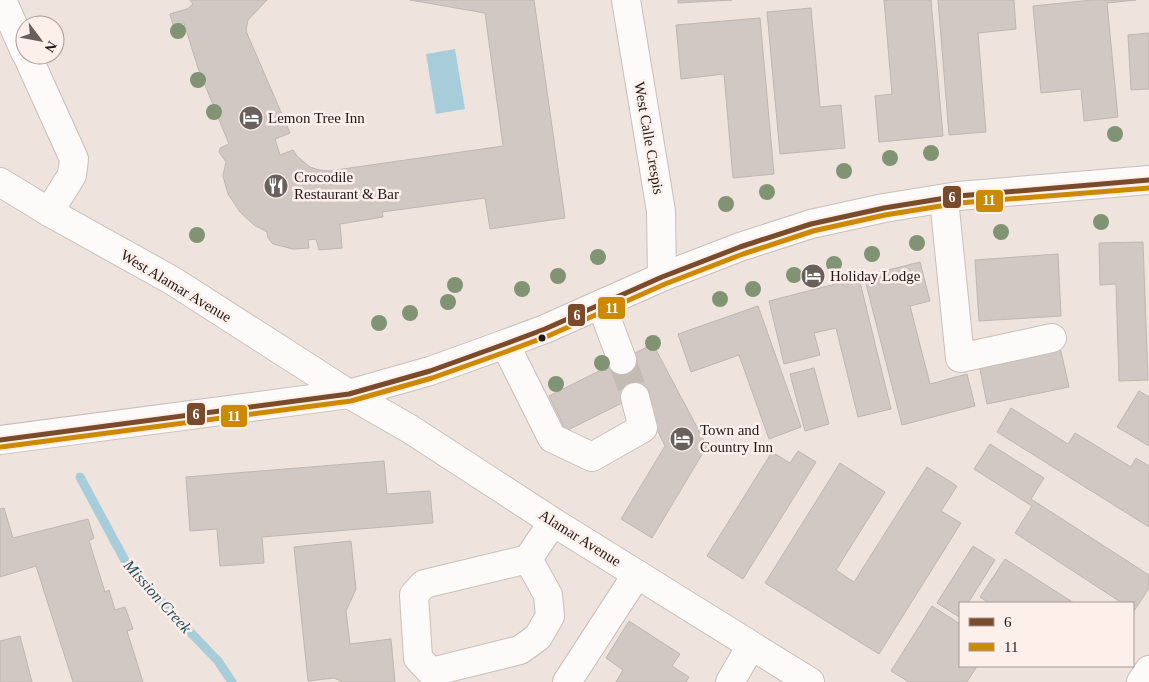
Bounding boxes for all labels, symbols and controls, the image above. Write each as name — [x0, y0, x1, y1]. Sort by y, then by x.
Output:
north arrow — [15, 15, 65, 65]
text: N — [42, 38, 60, 55]
street label: West Calle Crespis — [631, 81, 667, 196]
hotel icon: Lemon Tree Inn — [238, 105, 264, 131]
place label: Lemon Tree Inn — [268, 110, 365, 126]
place label: Crocodile Restaurant & Bar — [294, 169, 399, 202]
restaurant icon: Crocodile Restaurant & Bar — [263, 173, 289, 199]
line badge: 6 — [942, 185, 962, 209]
line badge: 11 — [975, 189, 1004, 213]
text: 6 — [949, 190, 956, 205]
text: 11 — [982, 193, 996, 208]
street label: West Alamar Avenue — [118, 247, 234, 325]
hotel icon: Holiday Lodge — [800, 263, 826, 289]
place label: Holiday Lodge — [830, 268, 921, 284]
line badge: 11 — [597, 296, 626, 320]
text: 11 — [605, 301, 619, 316]
line badge: 6 — [567, 303, 586, 327]
text: 6 — [574, 308, 581, 323]
unlabelled marker — [537, 333, 547, 343]
line badge: 6 — [186, 402, 206, 426]
line badge: 11 — [220, 404, 248, 428]
text: 6 — [193, 407, 200, 422]
text: 11 — [227, 409, 241, 424]
place label: Town and Country Inn — [700, 422, 773, 455]
hotel icon: Town and Country Inn — [669, 426, 695, 452]
street label: Alamar Avenue — [536, 506, 624, 570]
water label: Mission Creek — [120, 556, 195, 637]
legend — [959, 602, 1134, 667]
text: 6 — [1004, 614, 1012, 630]
text: 11 — [1004, 639, 1018, 655]

